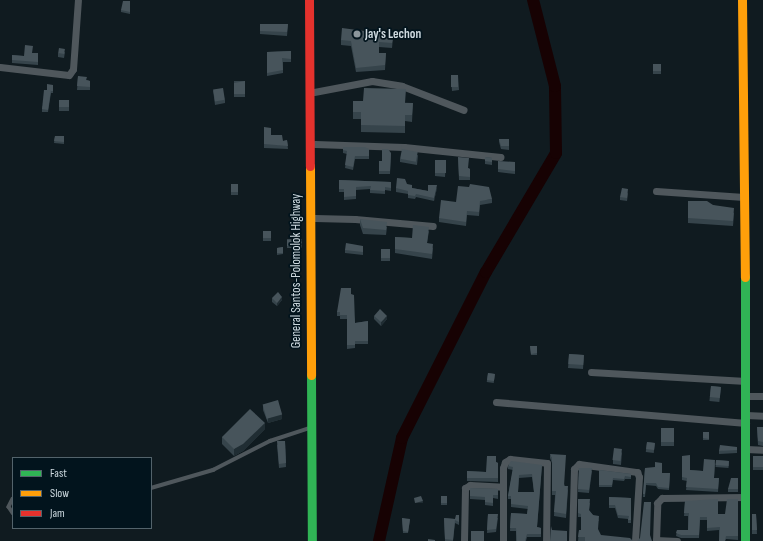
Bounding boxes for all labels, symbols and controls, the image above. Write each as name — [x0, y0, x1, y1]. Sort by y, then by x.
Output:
place label: Jay's Lechon — [365, 26, 421, 42]
marker: Jay's Lechon — [352, 29, 362, 39]
street label: General Santos-Polomolok Highway — [288, 194, 304, 348]
legend — [12, 457, 152, 529]
text: Fast — [50, 466, 67, 481]
text: Slow — [50, 486, 69, 501]
text: Jam — [50, 506, 65, 521]

